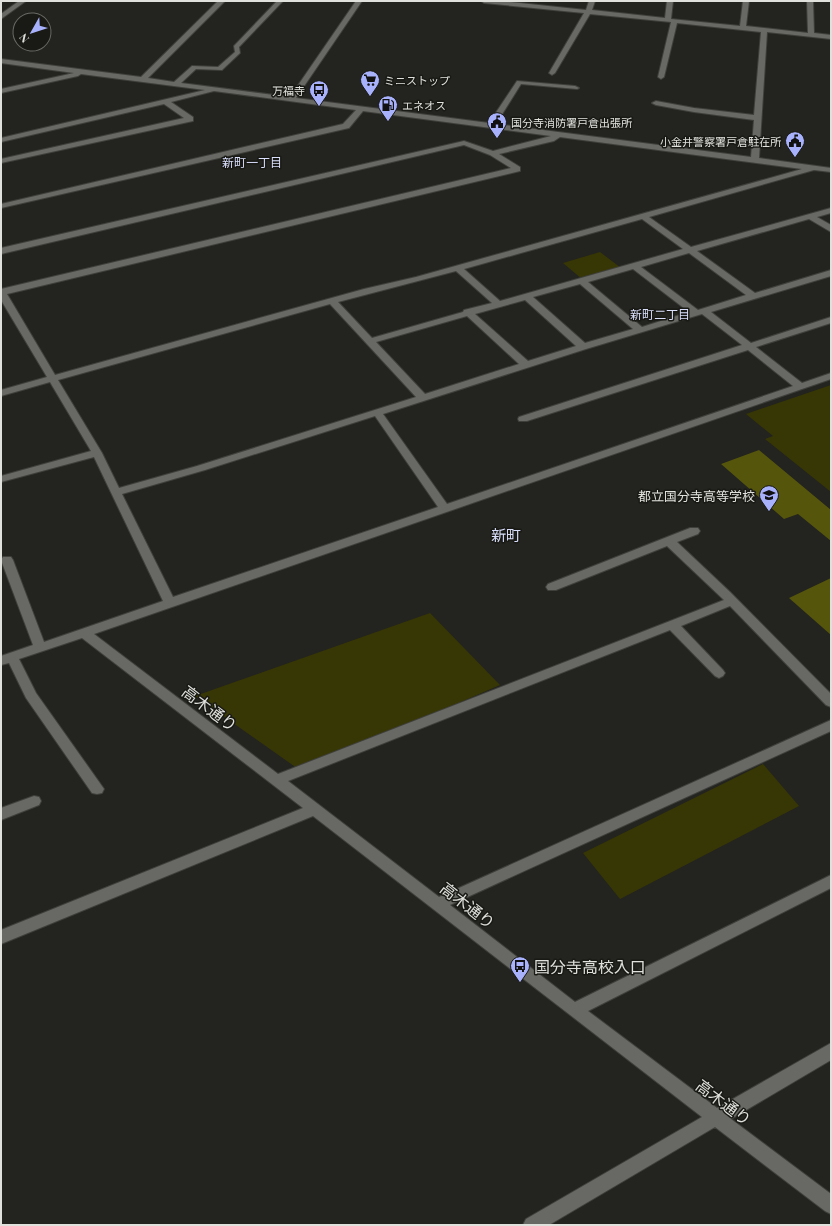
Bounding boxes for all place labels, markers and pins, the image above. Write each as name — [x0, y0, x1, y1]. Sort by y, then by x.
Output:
supermarket icon: ミニストップ — [359, 69, 381, 97]
place label: ミニストップ — [384, 73, 450, 88]
bus stop icon: 万福寺 — [308, 79, 330, 107]
place label: 万福寺 — [272, 83, 305, 98]
fuel station icon: エネオス — [377, 94, 399, 122]
place label: エネオス — [402, 98, 446, 113]
public building icon: 国分寺消防署戸倉出張所 — [486, 111, 508, 139]
place label: 国分寺消防署戸倉出張所 — [511, 115, 633, 130]
public building icon: 小金井警察署戸倉駐在所 — [784, 130, 806, 158]
place label: 小金井警察署戸倉駐在所 — [660, 134, 782, 149]
school or university icon: 都立国分寺高等学校 — [758, 484, 780, 512]
place label: 都立国分寺高等学校 — [638, 487, 755, 504]
bus stop icon: 国分寺高校入口 — [509, 955, 531, 983]
place label: 国分寺高校入口 — [534, 956, 646, 977]

